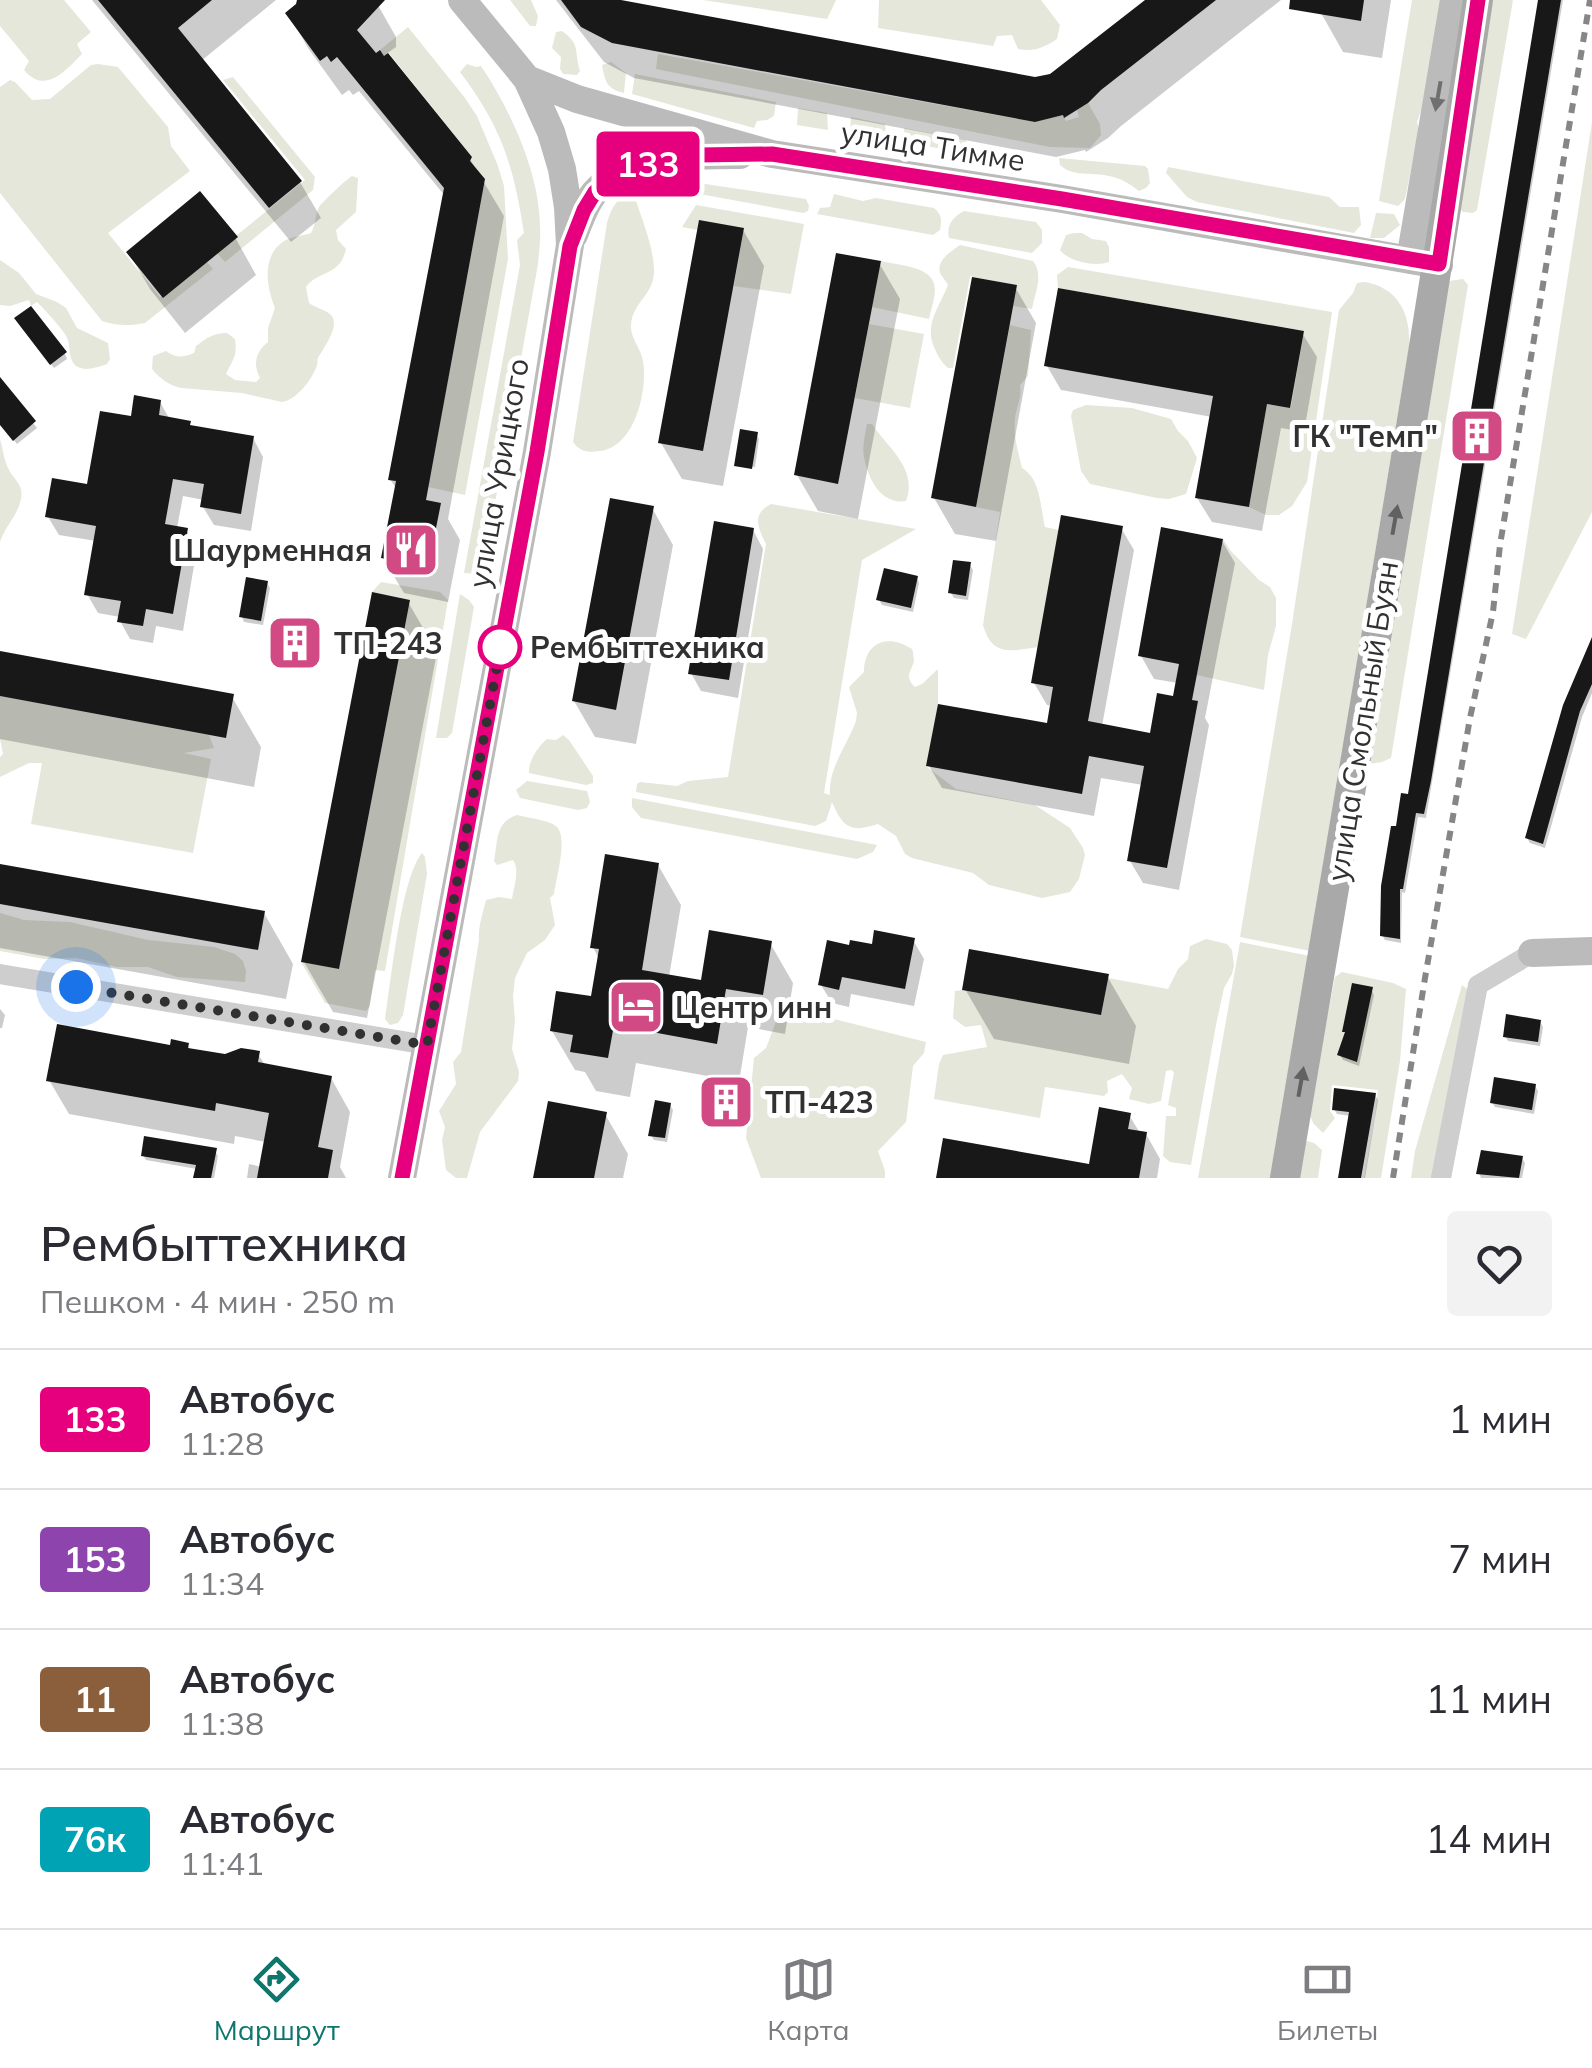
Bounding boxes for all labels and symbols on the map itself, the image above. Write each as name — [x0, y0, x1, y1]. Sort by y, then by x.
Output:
one-way arrow — [1430, 81, 1445, 112]
street label: улица Тимме — [838, 113, 1028, 179]
line badge: 133 — [590, 132, 706, 196]
street label: улица Урицкого — [459, 355, 537, 591]
building icon: ГК "Темп" — [1447, 406, 1507, 466]
place label: ГК "Темп" — [1293, 417, 1438, 455]
one-way arrow — [1388, 503, 1403, 535]
restaurant icon: Шаурменная — [381, 520, 441, 580]
place label: Шаурменная — [173, 531, 372, 569]
street label: улица Смольный Буян — [1318, 558, 1406, 884]
building icon: ТП-243 — [265, 613, 325, 673]
place label: ТП-243 — [334, 624, 443, 662]
marker: Рембыттехника — [479, 626, 521, 668]
place label: Рембыттехника — [530, 628, 765, 666]
your location — [51, 962, 101, 1012]
hotel icon: Центр инн — [606, 977, 666, 1037]
place label: Центр инн — [675, 988, 832, 1026]
one-way arrow — [1294, 1066, 1310, 1097]
building icon: ТП-423 — [696, 1072, 756, 1132]
place label: ТП-423 — [765, 1083, 874, 1121]

